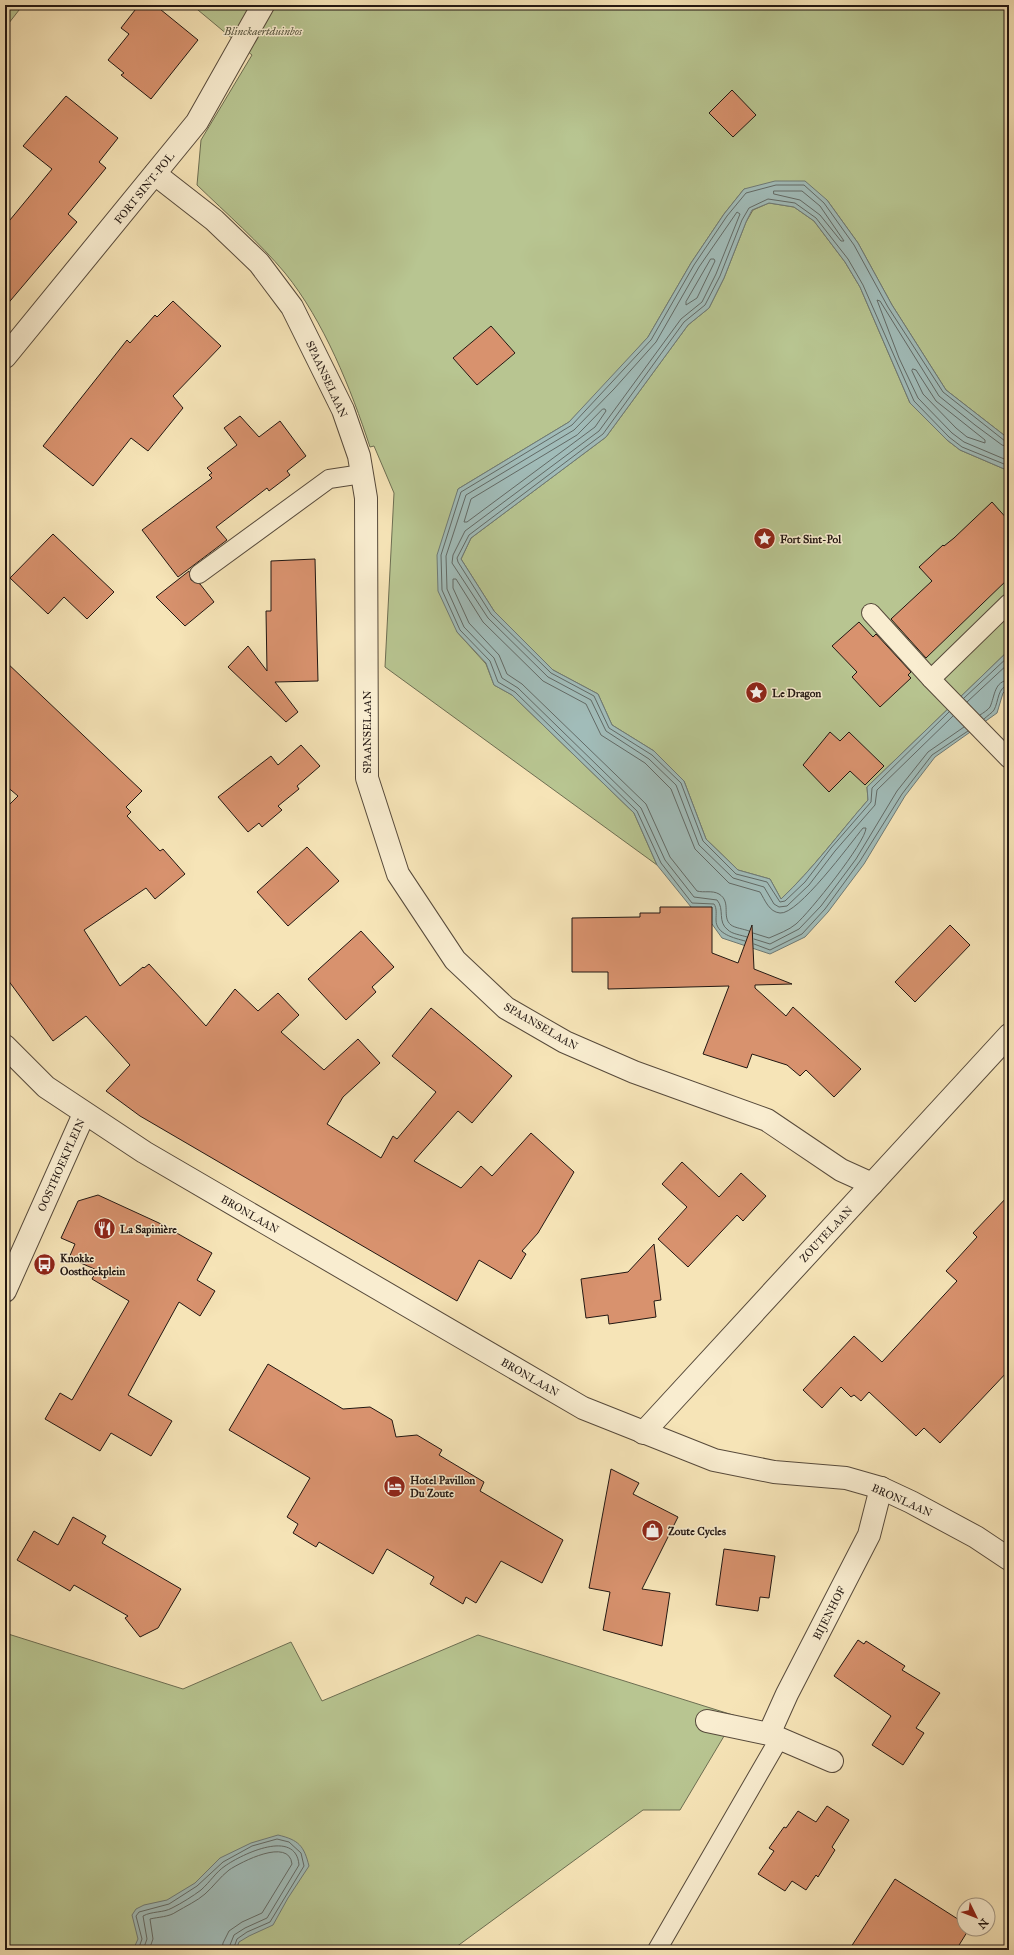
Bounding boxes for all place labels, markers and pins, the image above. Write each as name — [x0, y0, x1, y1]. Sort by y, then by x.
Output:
place icon: Fort Sint-Pol — [751, 526, 777, 552]
place label: Fort Sint-Pol — [780, 533, 842, 546]
place icon: Le Dragon — [743, 680, 769, 706]
place label: Le Dragon — [772, 687, 821, 700]
restaurant icon: La Sapinière — [92, 1216, 118, 1242]
place label: La Sapinière — [120, 1223, 177, 1237]
bus stop icon: Knokke Oosthoekplein — [32, 1251, 58, 1277]
place label: Knokke Oosthoekplein — [60, 1252, 125, 1279]
hotel icon: Hotel Pavillon Du Zoute — [381, 1473, 407, 1499]
place label: Hotel Pavillon Du Zoute — [410, 1474, 475, 1500]
shop icon: Zoute Cycles — [640, 1518, 666, 1544]
place label: Zoute Cycles — [668, 1525, 726, 1539]

